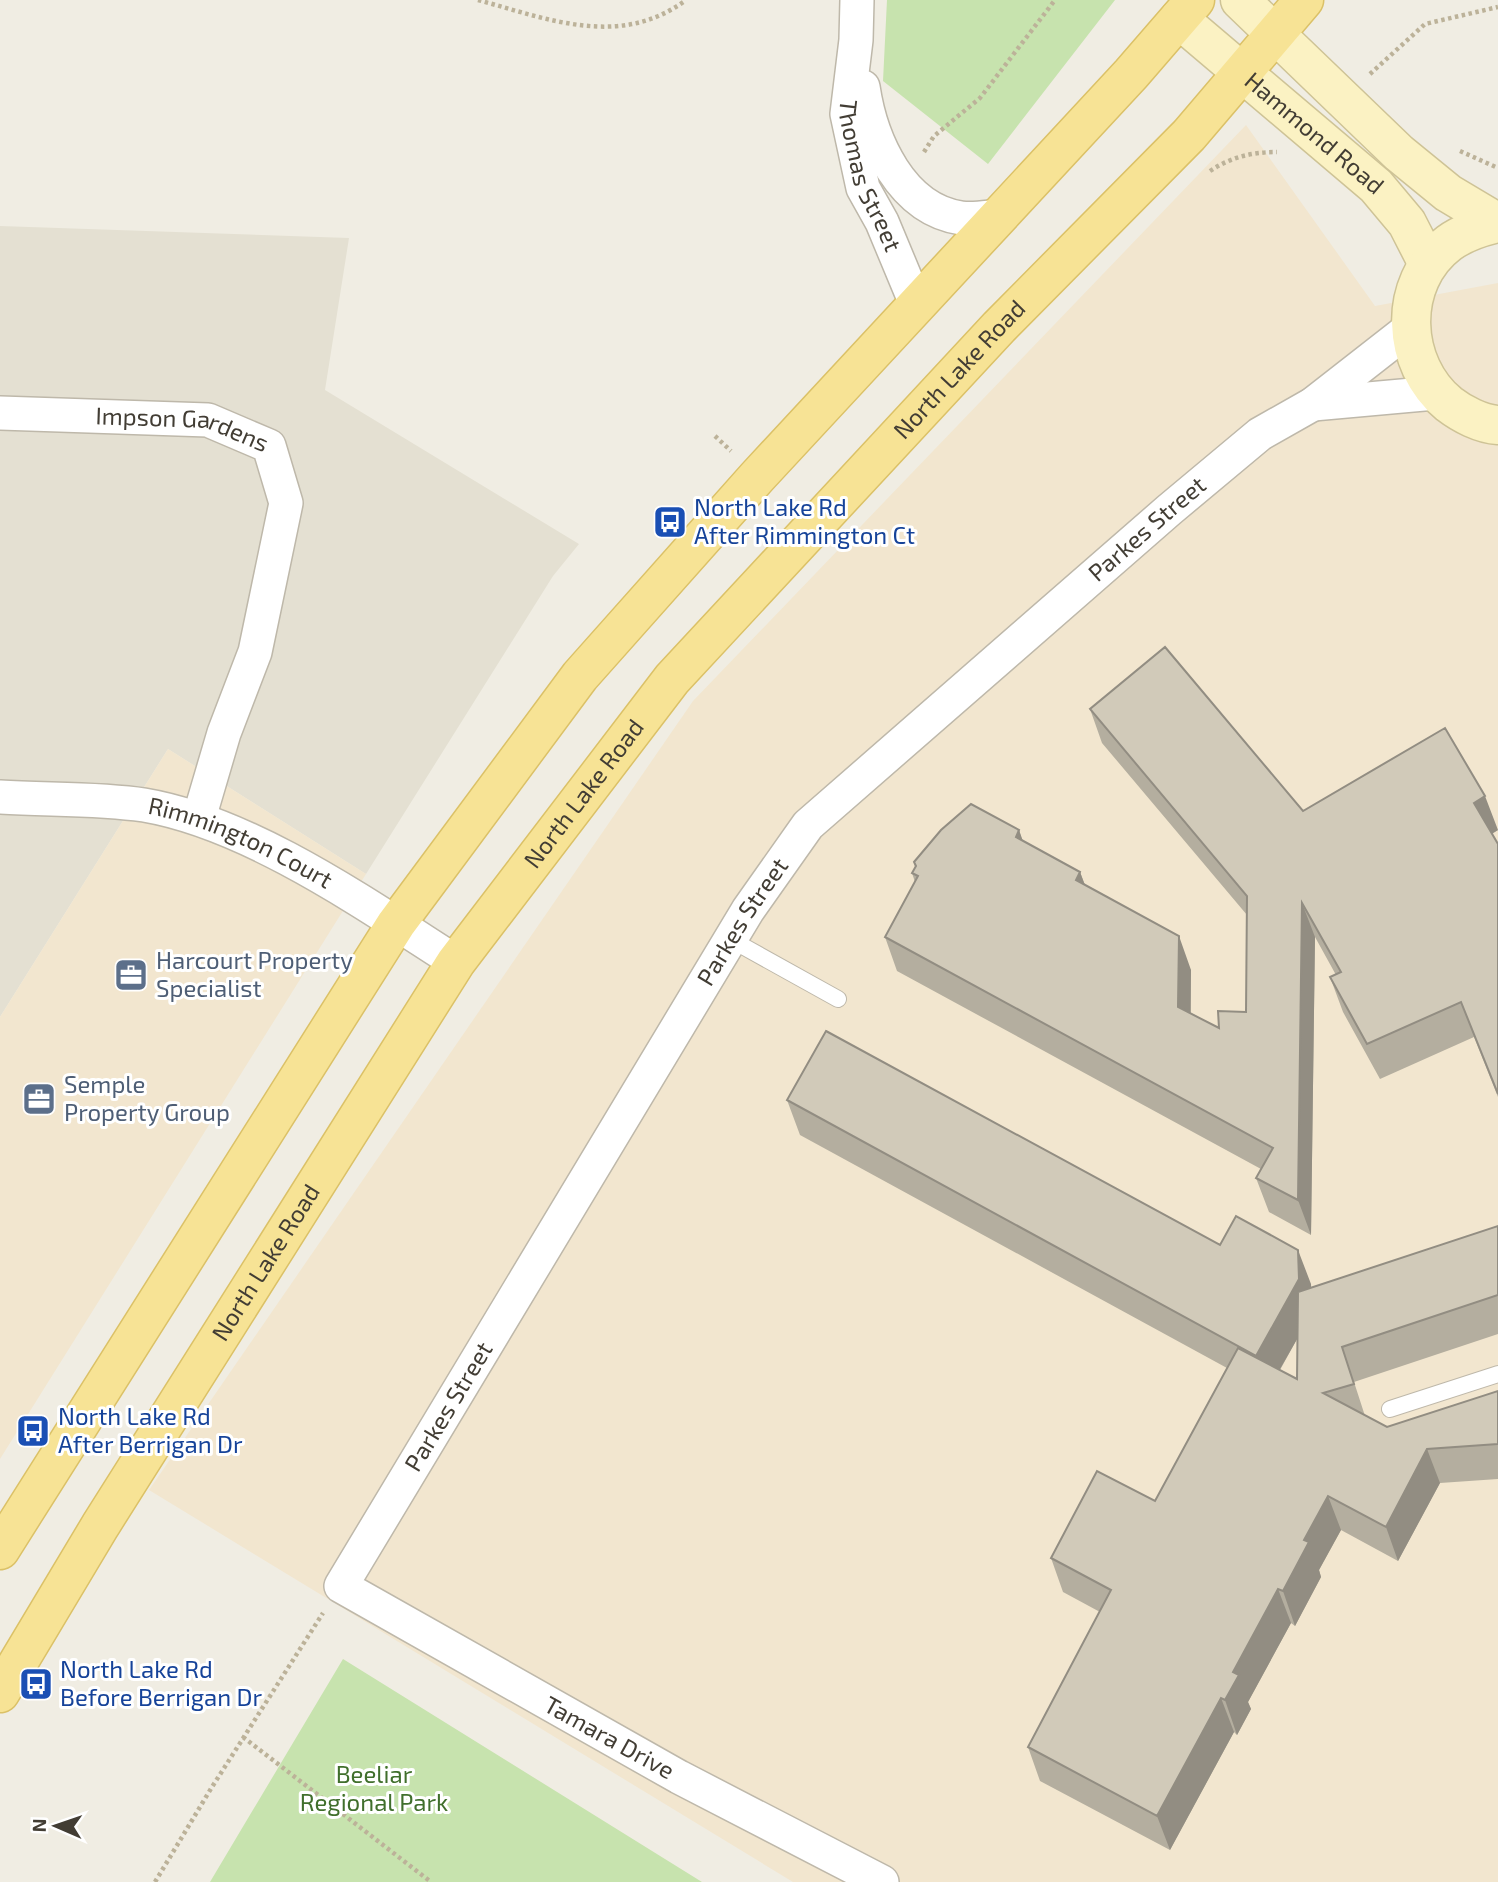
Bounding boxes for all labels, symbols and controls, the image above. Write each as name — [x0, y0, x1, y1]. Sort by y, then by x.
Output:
street label: Hammond Road — [1240, 65, 1390, 199]
street label: Thomas Street — [834, 98, 909, 255]
street label: North Lake Road — [887, 293, 1031, 444]
street label: Impson Gardens — [95, 400, 273, 457]
street label: Parkes Street — [1082, 470, 1211, 587]
place label: North Lake Rd After Rimmington Ct — [694, 492, 915, 549]
bus stop icon: North Lake Rd After Rimmington Ct — [651, 503, 689, 541]
street label: North Lake Road — [517, 713, 649, 873]
street label: Rimmington Court — [146, 790, 338, 894]
street label: Parkes Street — [690, 852, 793, 990]
place label: Harcourt Property Specialist — [156, 945, 353, 1002]
office icon: Harcourt Property Specialist — [112, 956, 150, 994]
place label: Semple Property Group — [64, 1069, 230, 1126]
office icon: Semple Property Group — [20, 1080, 58, 1118]
street label: North Lake Road — [205, 1178, 325, 1346]
street label: Parkes Street — [398, 1336, 498, 1476]
place label: North Lake Rd After Berrigan Dr — [58, 1401, 243, 1458]
bus stop icon: North Lake Rd After Berrigan Dr — [14, 1412, 52, 1450]
place label: North Lake Rd Before Berrigan Dr — [60, 1654, 263, 1711]
bus stop icon: North Lake Rd Before Berrigan Dr — [17, 1665, 55, 1703]
street label: Tamara Drive — [540, 1689, 680, 1784]
park label: Beeliar Regional Park — [300, 1759, 448, 1816]
north arrow — [21, 1791, 91, 1861]
text: N — [27, 1818, 50, 1833]

